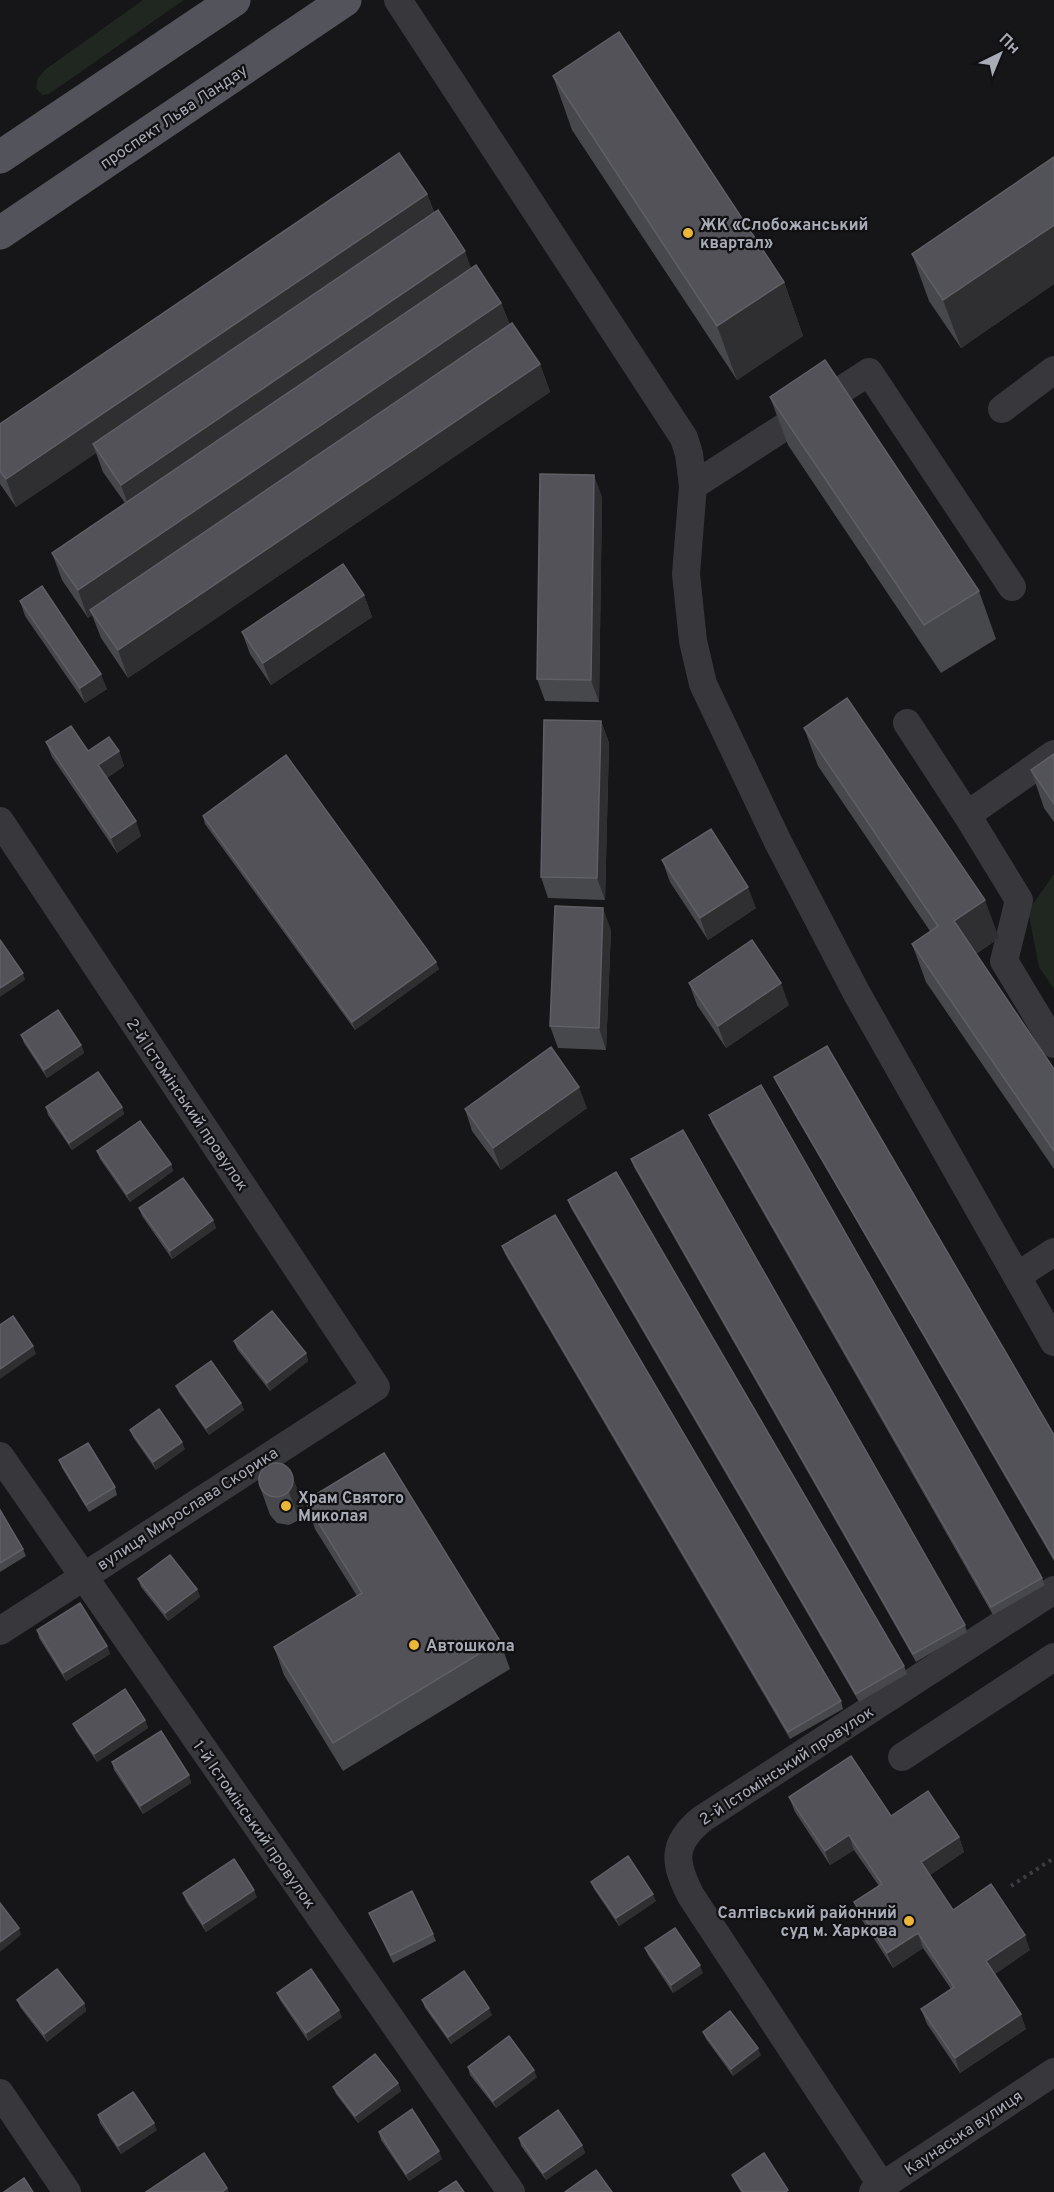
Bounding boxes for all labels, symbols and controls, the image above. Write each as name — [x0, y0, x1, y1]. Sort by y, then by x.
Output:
north arrow — [970, 24, 1030, 84]
text: Пн — [994, 30, 1024, 59]
street label: проспект Льва Ландау — [97, 61, 252, 174]
place label: ЖК «Слобожанський квартал» — [700, 216, 868, 254]
marker: ЖК «Слобожанський квартал» — [681, 226, 695, 240]
street label: 2-й Істомінський провулок — [121, 1015, 252, 1195]
street label: вулиця Мирослава Скорика — [94, 1444, 282, 1576]
place label: Храм Святого Миколая — [298, 1489, 404, 1527]
marker: Храм Святого Миколая — [279, 1499, 293, 1513]
place label: Автошкола — [426, 1637, 515, 1657]
marker: Автошкола — [407, 1638, 421, 1652]
street label: 2-й Істомінський провулок — [696, 1703, 878, 1831]
street label: 1-й Істомінський провулок — [188, 1737, 319, 1913]
place label: Салтівський районний суд м. Харкова — [718, 1904, 897, 1942]
marker: Салтівський районний суд м. Харкова — [902, 1914, 916, 1928]
street label: Каунаська вулиця — [901, 2087, 1027, 2181]

